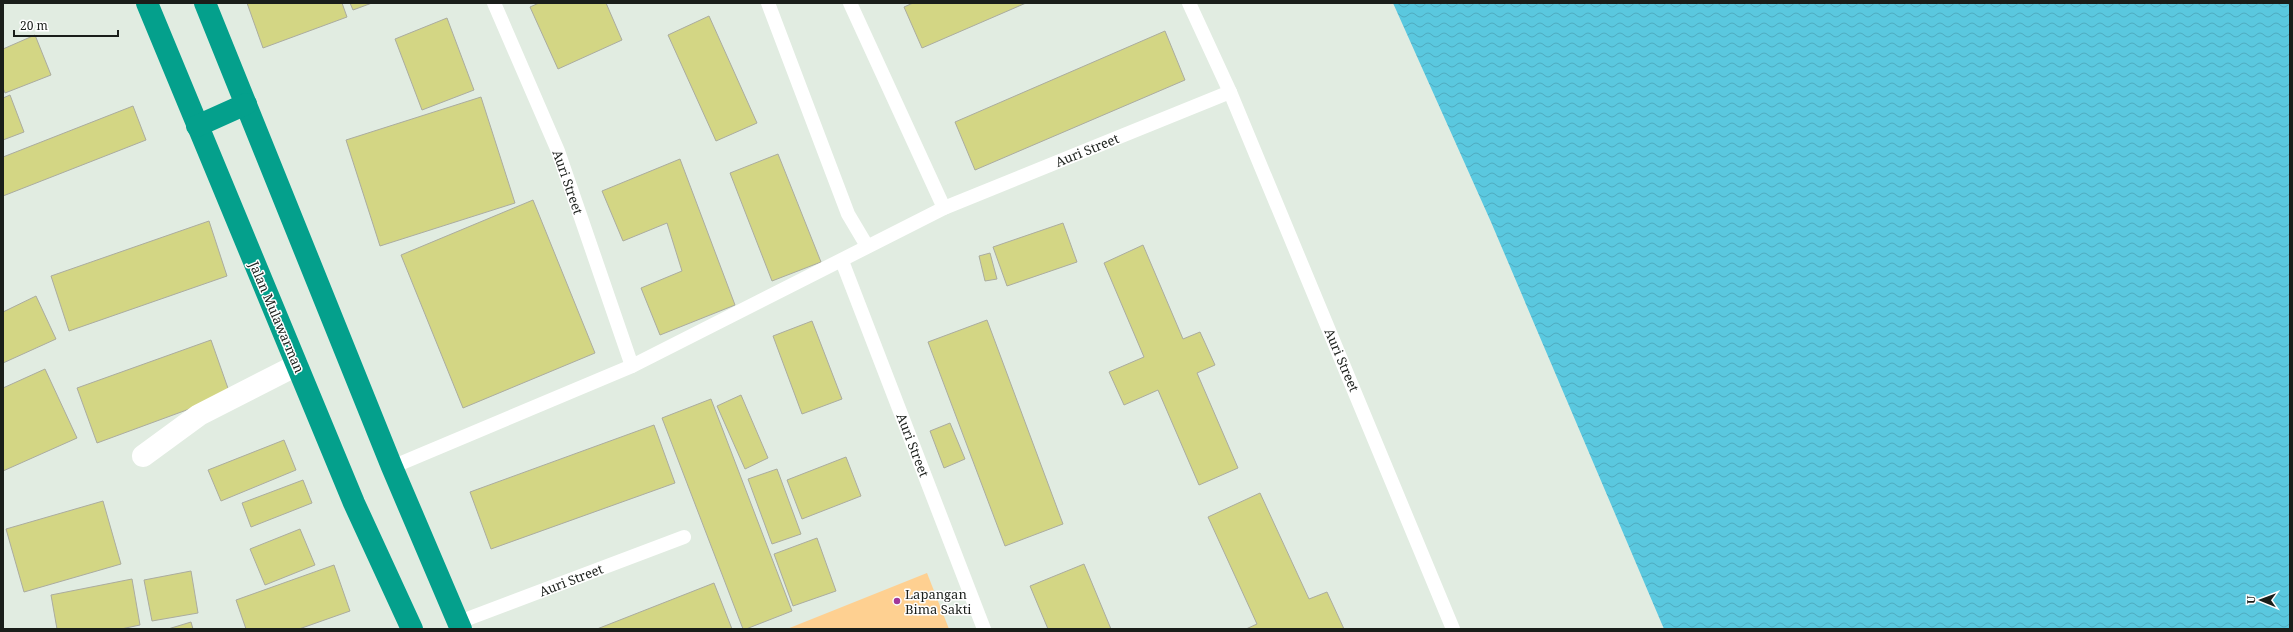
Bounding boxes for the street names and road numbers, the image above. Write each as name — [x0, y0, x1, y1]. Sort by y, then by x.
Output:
street label: Auri Street — [1053, 129, 1122, 171]
street label: Auri Street — [549, 147, 588, 217]
street label: Jalan Mulawarman — [245, 258, 309, 376]
street label: Auri Street — [1321, 326, 1364, 395]
street label: Auri Street — [893, 410, 934, 480]
street label: Auri Street — [536, 559, 606, 600]

